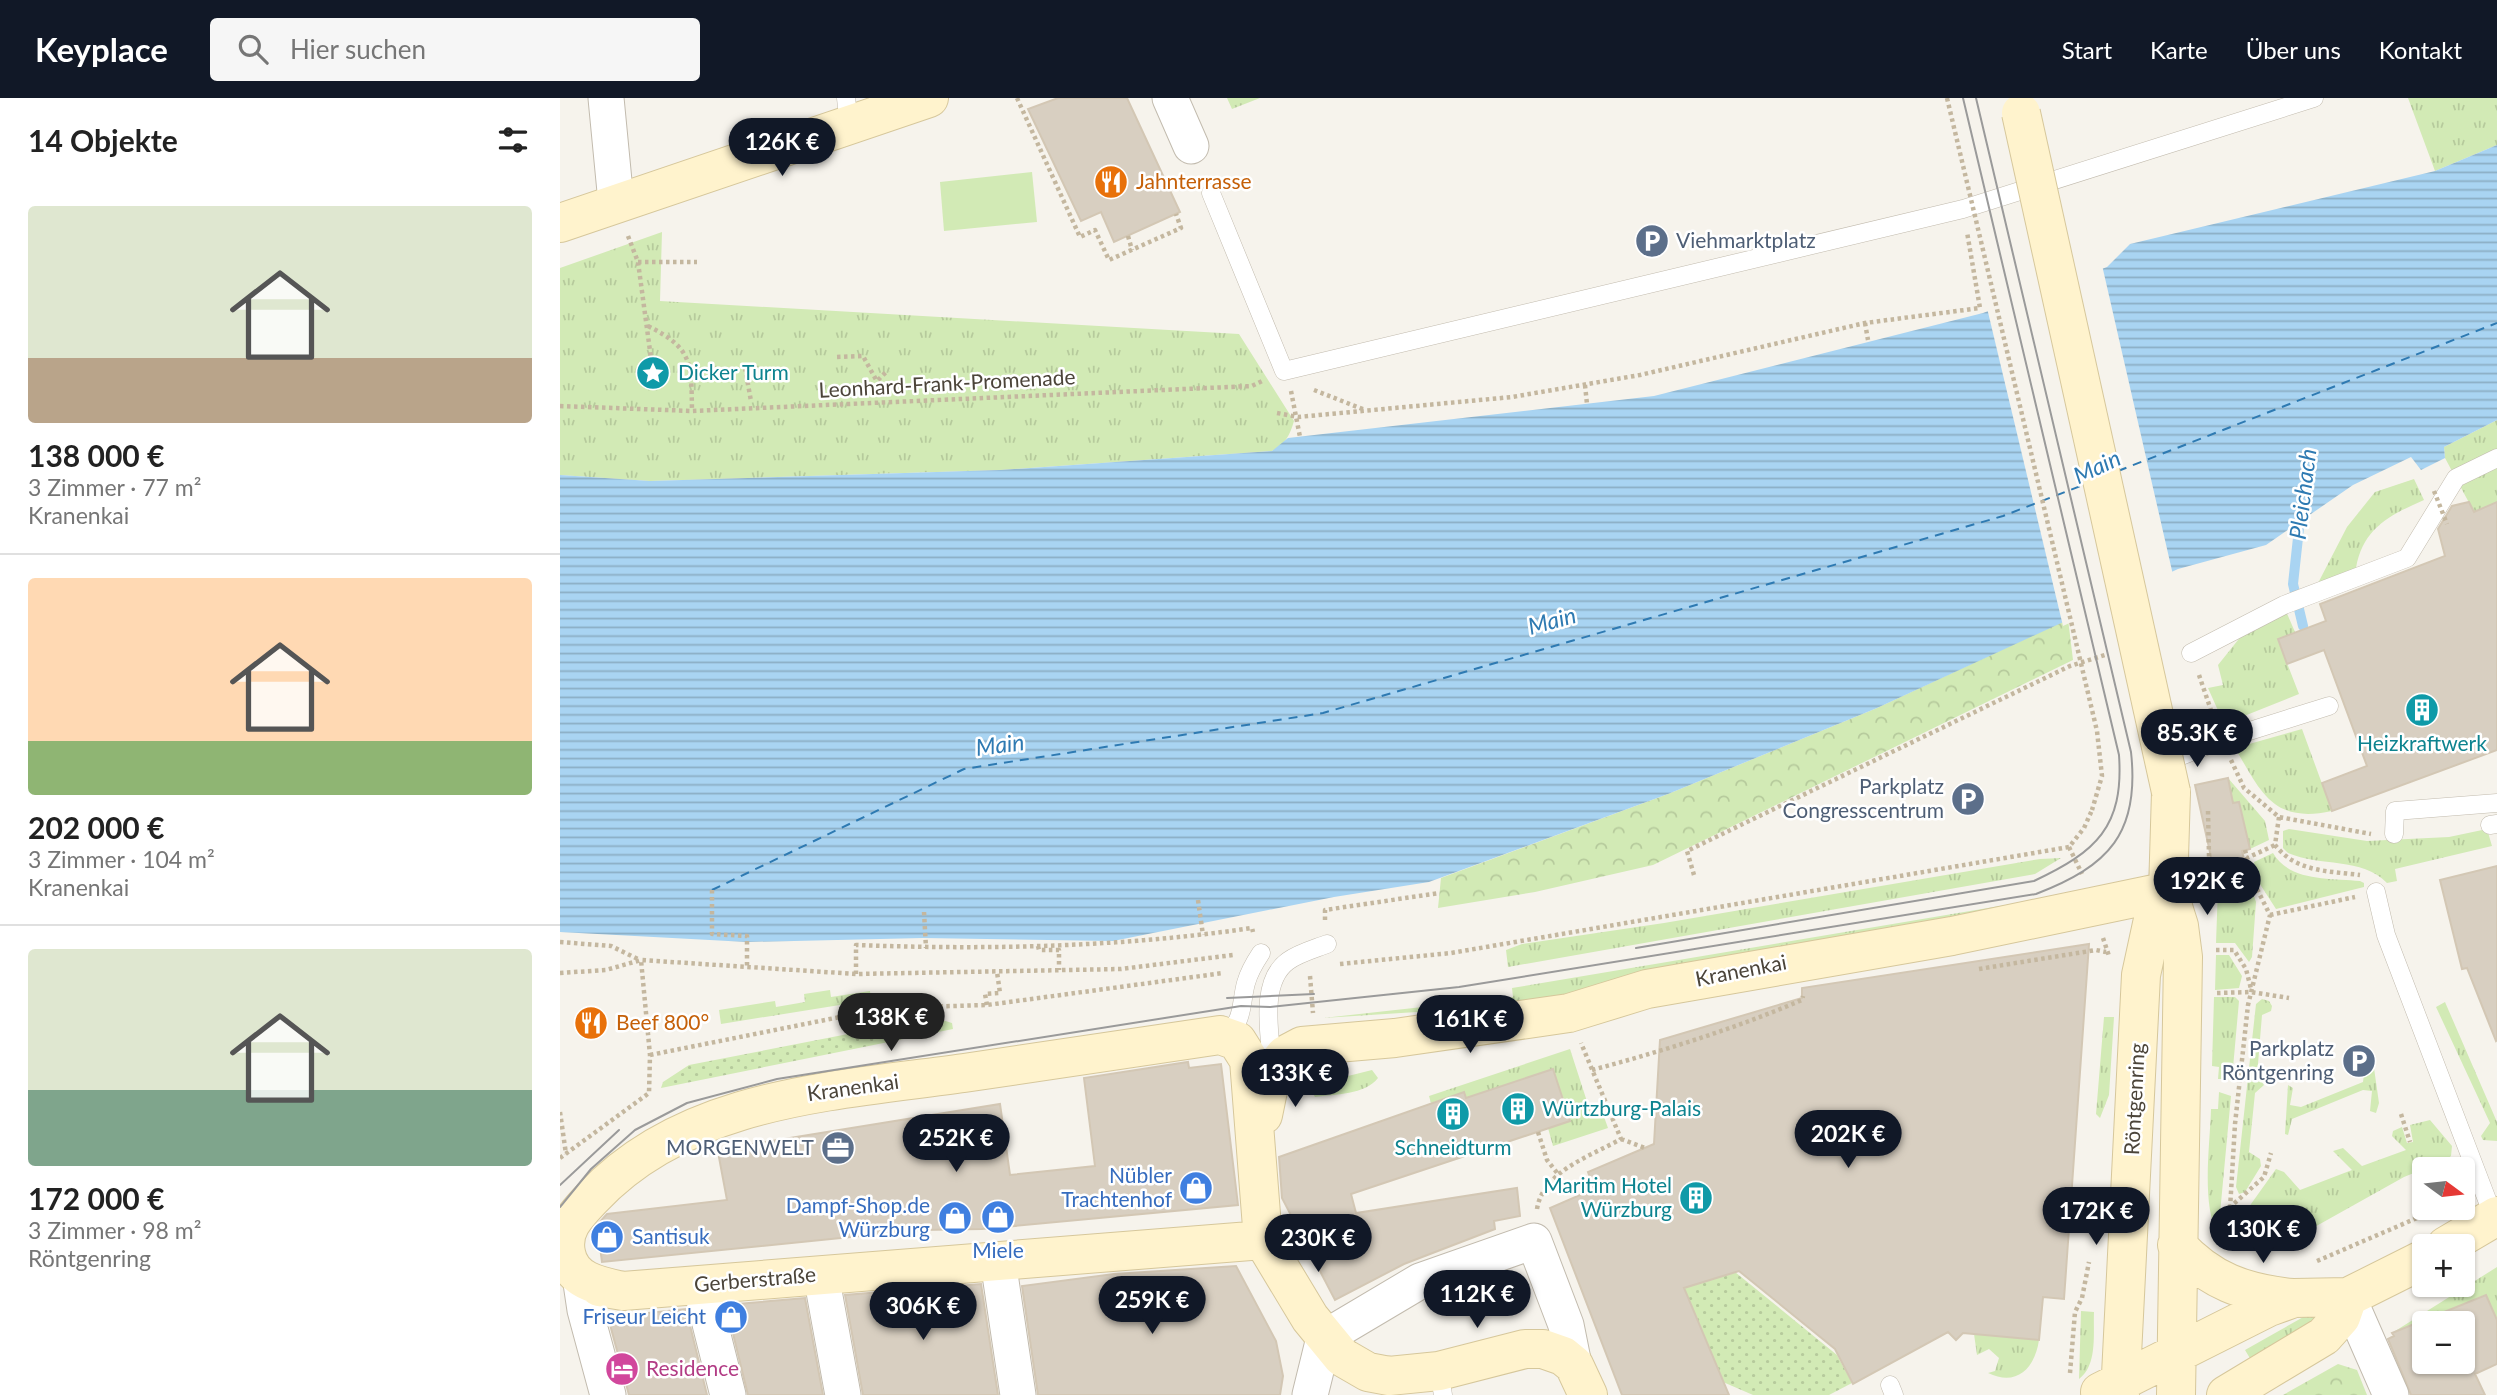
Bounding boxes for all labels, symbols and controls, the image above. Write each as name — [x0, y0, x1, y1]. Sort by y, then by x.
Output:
search box — [210, 18, 700, 81]
text: Keyplace — [35, 29, 168, 69]
icon: search — [234, 30, 272, 68]
text: Hier suchen — [290, 33, 426, 65]
text: Start — [2062, 35, 2112, 64]
text: Karte — [2150, 35, 2208, 64]
text: Über uns — [2246, 35, 2341, 64]
text: Kontakt — [2379, 35, 2462, 64]
pin: 126K € — [725, 118, 839, 178]
icon: filters — [494, 121, 532, 159]
text: 14 Objekte — [28, 122, 178, 158]
text: 126K € — [745, 127, 819, 155]
restaurant icon: Jahnterrasse — [1092, 163, 1130, 201]
place label: Jahnterrasse — [1136, 168, 1252, 193]
parking icon: Viehmarktplatz — [1633, 222, 1671, 260]
place label: Viehmarktplatz — [1676, 227, 1816, 252]
icon: home — [217, 252, 343, 378]
place icon: Dicker Turm — [634, 354, 672, 392]
place label: Dicker Turm — [678, 359, 789, 384]
street label: Leonhard-Frank-Promenade — [818, 363, 1076, 402]
text: 138 000 € — [28, 437, 164, 473]
water label: Main — [2069, 443, 2125, 489]
water label: Pleichach — [2283, 447, 2321, 541]
text: 3 Zimmer · 77 m² — [28, 473, 201, 501]
text: Kranenkai — [28, 501, 129, 529]
water label: Main — [1525, 600, 1579, 640]
icon: home — [217, 624, 343, 750]
building icon: Heizkraftwerk — [2403, 691, 2441, 729]
pin: 85.3K € — [2132, 710, 2262, 769]
text: 85.3K € — [2157, 718, 2237, 746]
water label: Main — [974, 727, 1026, 761]
place label: Heizkraftwerk — [2357, 730, 2487, 755]
place label: Parkplatz Congresscentrum — [1783, 773, 1944, 822]
parking icon: Parkplatz Congresscentrum — [1949, 780, 1987, 818]
text: 202 000 € — [28, 809, 164, 845]
text: 3 Zimmer · 104 m² — [28, 845, 215, 873]
pin: 192K € — [2150, 858, 2264, 917]
text: 192K € — [2170, 866, 2244, 894]
text: Kranenkai — [28, 873, 129, 901]
street label: Kranenkai — [1693, 948, 1788, 991]
pin: 138K € — [834, 993, 948, 1053]
icon: home — [217, 995, 343, 1121]
pin: 161K € — [1413, 996, 1527, 1055]
text: 138K € — [854, 1002, 928, 1030]
restaurant icon: Beef 800° — [572, 1004, 610, 1042]
text: 161K € — [1433, 1004, 1507, 1032]
place label: Beef 800° — [616, 1009, 709, 1034]
place label: Parkplatz Röntgenring — [2222, 1035, 2334, 1084]
street label: Röntgenring — [2118, 1042, 2149, 1156]
parking icon: Parkplatz Röntgenring — [2340, 1042, 2378, 1080]
pin: 133K € — [1238, 1049, 1352, 1109]
text: 133K € — [1258, 1058, 1332, 1086]
street label: Kranenkai — [805, 1068, 900, 1105]
building icon: Würtzburg-Palais — [1499, 1090, 1537, 1128]
building icon: Schneidturm — [1434, 1095, 1472, 1133]
place label: Würtzburg-Palais — [1542, 1095, 1701, 1120]
pin: 202K € — [1791, 1110, 1905, 1170]
pin: 252K € — [899, 1114, 1013, 1174]
text: 202K € — [1811, 1119, 1885, 1147]
text: 252K € — [919, 1123, 993, 1151]
office icon: MORGENWELT — [819, 1129, 857, 1167]
place label: MORGENWELT — [666, 1134, 815, 1159]
place label: Schneidturm — [1395, 1134, 1511, 1159]
north arrow — [2412, 1157, 2474, 1220]
map controls — [2412, 1157, 2475, 1374]
place label: Nübler Trachtenhof — [1061, 1162, 1173, 1211]
shop icon: Nübler Trachtenhof — [1177, 1169, 1215, 1207]
place label: Maritim Hotel Würzburg — [1543, 1172, 1672, 1221]
building icon: Maritim Hotel Würzburg — [1677, 1179, 1715, 1217]
text: 172 000 € — [28, 1180, 164, 1216]
pin: 172K € — [2039, 1188, 2153, 1247]
place label: Dampf-Shop.de Würzburg — [786, 1192, 930, 1241]
text: 172K € — [2059, 1196, 2133, 1224]
shop icon: Miele — [979, 1198, 1017, 1236]
shop icon: Dampf-Shop.de Würzburg — [936, 1199, 974, 1237]
pin: 130K € — [2206, 1206, 2320, 1265]
pin: 230K € — [1261, 1214, 1375, 1274]
text: 130K € — [2226, 1214, 2300, 1242]
text: 3 Zimmer · 98 m² — [28, 1216, 201, 1244]
shop icon: Santisuk — [588, 1218, 626, 1256]
place label: Santisuk — [632, 1223, 710, 1248]
text: 230K € — [1281, 1223, 1355, 1251]
button: + — [2412, 1234, 2475, 1297]
place label: Miele — [972, 1237, 1024, 1262]
text: Röntgenring — [28, 1244, 151, 1272]
street label: Gerberstraße — [693, 1261, 817, 1296]
pin: 112K € — [1420, 1270, 1534, 1330]
pin: 259K € — [1095, 1276, 1209, 1336]
text: 112K € — [1440, 1279, 1514, 1307]
pin: 306K € — [866, 1282, 980, 1342]
text: 259K € — [1115, 1285, 1189, 1313]
text: 306K € — [886, 1291, 960, 1319]
shop icon: Friseur Leicht — [712, 1298, 750, 1336]
place label: Friseur Leicht — [583, 1303, 706, 1328]
button: − — [2412, 1311, 2475, 1374]
hotel icon: Residence — [603, 1350, 641, 1388]
place label: Residence — [646, 1355, 739, 1380]

